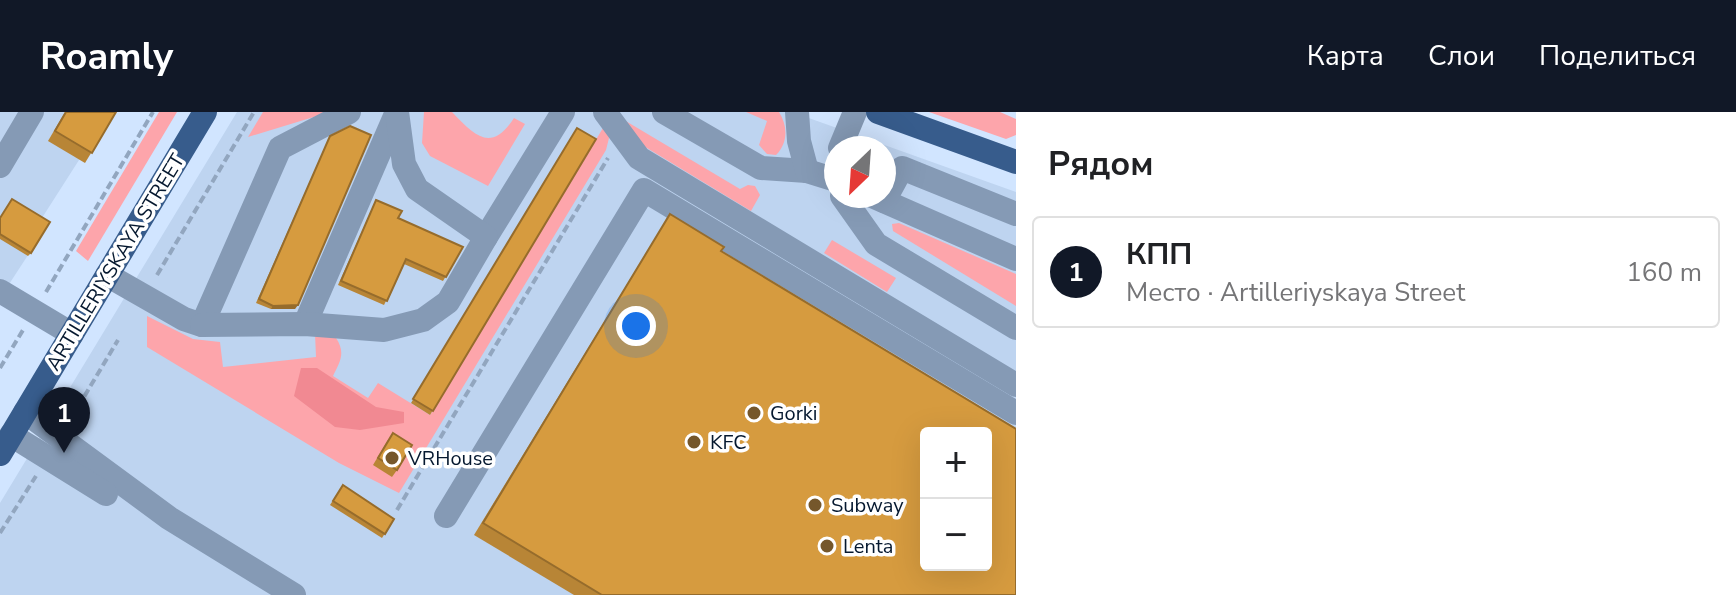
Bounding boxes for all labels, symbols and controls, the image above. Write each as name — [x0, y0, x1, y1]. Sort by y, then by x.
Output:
text: Roamly — [40, 31, 173, 82]
text: Карта — [1307, 37, 1384, 75]
text: Слои — [1428, 37, 1495, 75]
text: Поделиться — [1539, 37, 1696, 75]
north arrow — [824, 136, 896, 208]
text: Рядом — [1048, 141, 1154, 187]
street label: ARTILLERIYSKAYA STREET — [40, 149, 191, 376]
text: КПП — [1126, 234, 1192, 275]
text: 1 — [1068, 255, 1084, 290]
text: 160 m — [1626, 255, 1702, 290]
text: Место · Artilleriyskaya Street — [1126, 275, 1465, 310]
your location — [616, 306, 656, 346]
pin: 1 — [38, 387, 90, 453]
place label: Gorki — [770, 400, 817, 427]
marker: Gorki — [745, 404, 763, 422]
map controls — [920, 427, 992, 571]
button: + — [920, 427, 992, 499]
place label: KFC — [710, 429, 747, 456]
marker: KFC — [685, 433, 703, 451]
place label: VRHouse — [407, 445, 493, 472]
marker: VRHouse — [383, 449, 401, 467]
place label: Subway — [831, 492, 904, 519]
marker: Subway — [806, 496, 824, 514]
button: − — [920, 499, 992, 571]
place label: Lenta — [843, 533, 893, 560]
marker: Lenta — [818, 537, 836, 555]

